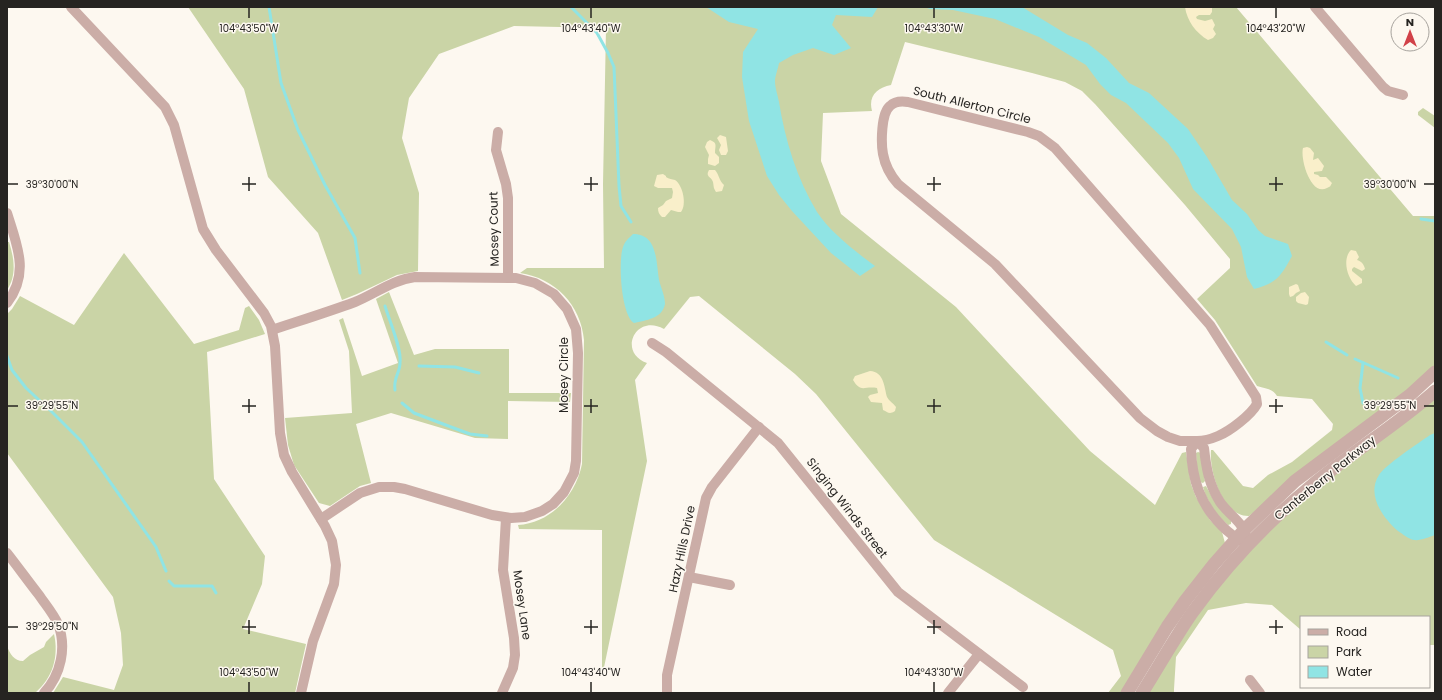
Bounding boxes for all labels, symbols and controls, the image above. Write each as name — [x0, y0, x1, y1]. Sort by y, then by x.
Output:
north arrow — [1390, 12, 1430, 52]
text: N — [1406, 14, 1414, 30]
text: 104°43'50"W — [220, 21, 279, 36]
text: 104°43'40"W — [562, 21, 621, 36]
text: 104°43'30"W — [905, 21, 963, 36]
text: 104°43'20"W — [1247, 21, 1305, 36]
street label: South Allerton Circle — [911, 82, 1033, 127]
text: 39°30'00"N — [26, 177, 78, 192]
text: 39°30'00"N — [1364, 177, 1416, 192]
street label: Mosey Court — [484, 191, 503, 267]
street label: Mosey Circle — [555, 337, 572, 413]
text: 39°29'55"N — [26, 398, 78, 413]
text: 39°29'55"N — [1364, 398, 1416, 413]
street label: Canterberry Parkway — [1270, 431, 1379, 524]
street label: Singing Winds Street — [803, 454, 892, 561]
street label: Hazy Hills Drive — [664, 504, 699, 594]
street label: Mosey Lane — [509, 569, 536, 641]
legend — [1300, 616, 1430, 688]
text: 39°29'50"N — [26, 619, 78, 634]
text: Road — [1336, 623, 1367, 640]
text: Park — [1336, 643, 1363, 660]
text: Water — [1336, 663, 1373, 680]
text: 104°43'50"W — [220, 665, 279, 680]
text: 104°43'40"W — [562, 665, 621, 680]
text: 104°43'30"W — [905, 665, 963, 680]

